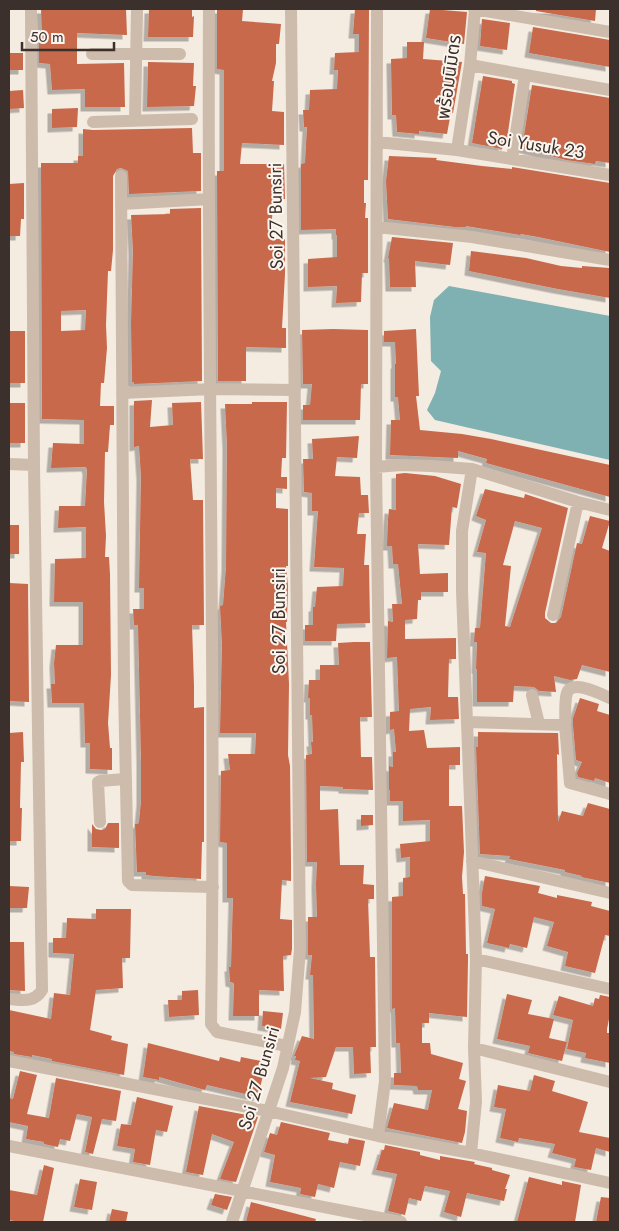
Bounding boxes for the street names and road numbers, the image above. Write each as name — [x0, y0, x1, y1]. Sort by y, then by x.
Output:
street label: พร้อมนิมิตร — [430, 33, 468, 121]
street label: Soi Yusuk 23 — [486, 124, 587, 166]
street label: Soi 27 Bunsiri — [262, 162, 290, 270]
street label: Soi 27 Bunsiri — [266, 568, 292, 674]
street label: Soi 27 Bunsiri — [232, 1023, 286, 1133]

